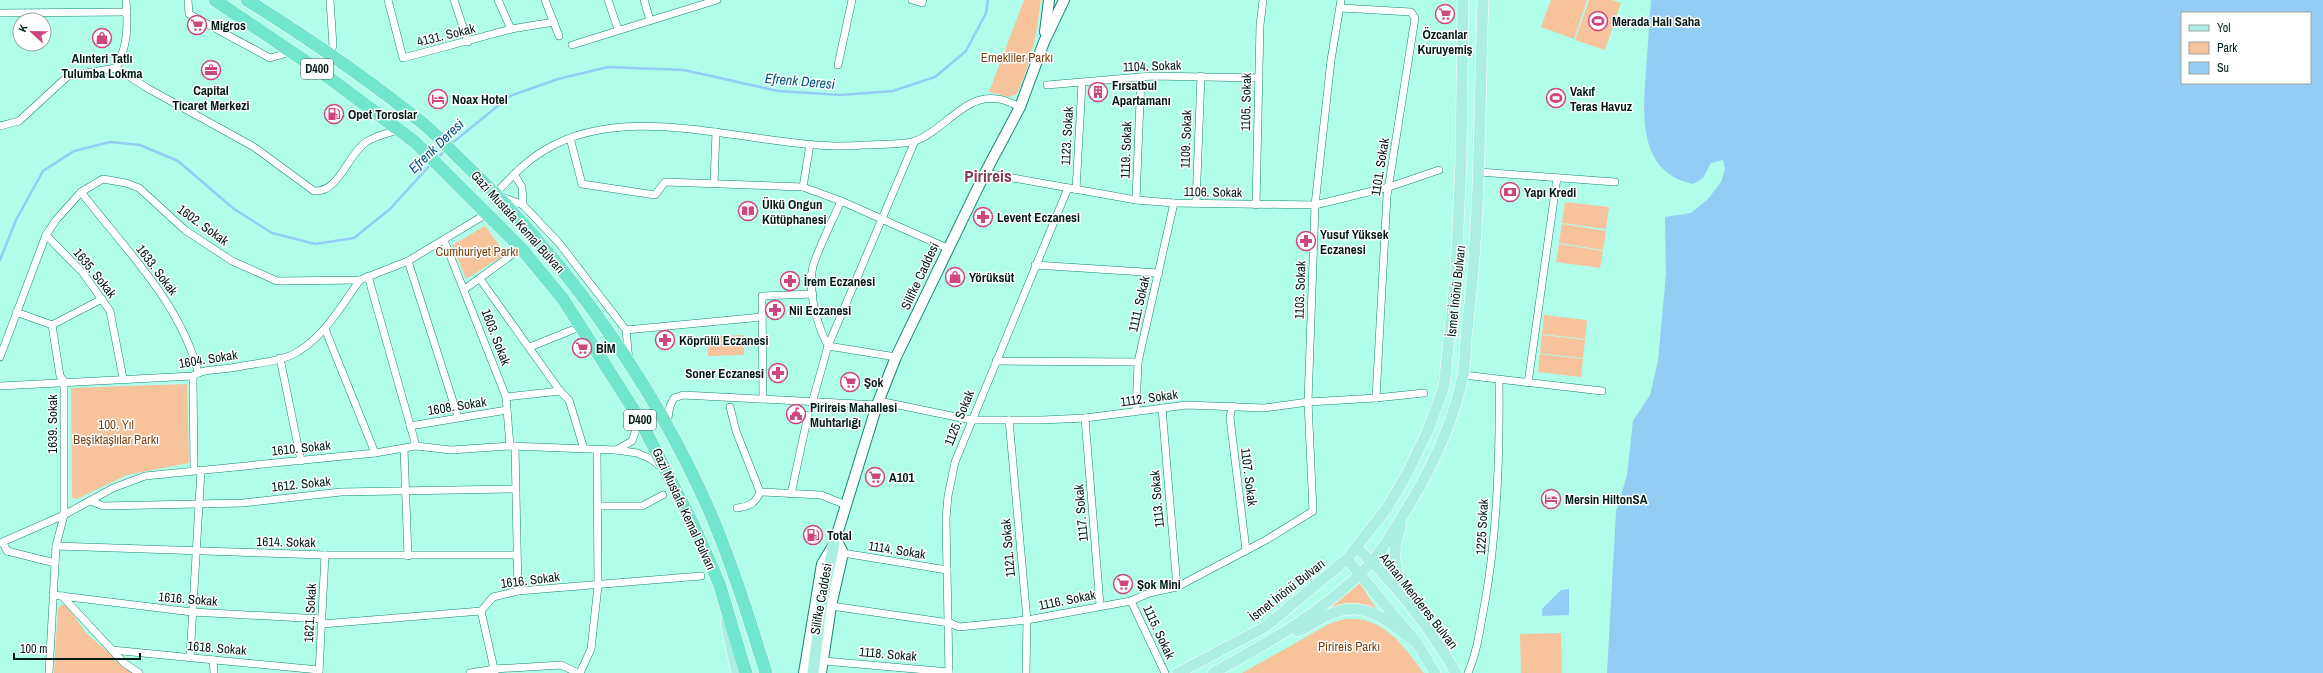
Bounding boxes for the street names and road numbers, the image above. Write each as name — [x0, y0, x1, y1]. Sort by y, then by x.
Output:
street label: 4131. Sokak — [415, 19, 477, 50]
street label: 1104. Sokak — [1122, 56, 1182, 76]
road number: D400 — [301, 59, 333, 79]
street label: 1105. Sokak — [1237, 72, 1255, 131]
street label: 1123. Sokak — [1057, 106, 1077, 166]
street label: 1109. Sokak — [1176, 109, 1196, 169]
street label: 1119. Sokak — [1116, 120, 1136, 179]
street label: 1101. Sokak — [1367, 136, 1393, 197]
street label: Gazi Mustafa Kemal Bulvarı — [467, 167, 569, 277]
street label: 1106. Sokak — [1184, 183, 1243, 201]
street label: 1602. Sokak — [174, 201, 233, 250]
street label: Silifke Caddesi — [897, 240, 943, 312]
street label: 1633. Sokak — [132, 241, 182, 299]
street label: İsmet İnönü Bulvarı — [1443, 244, 1469, 338]
street label: 1635. Sokak — [70, 245, 121, 302]
street label: 1103. Sokak — [1290, 260, 1310, 320]
street label: 1111. Sokak — [1124, 274, 1154, 334]
street label: 1603. Sokak — [477, 306, 515, 368]
street label: 1604. Sokak — [177, 346, 239, 372]
street label: 1112. Sokak — [1119, 385, 1179, 410]
street label: 1125. Sokak — [940, 387, 978, 448]
street label: 1608. Sokak — [426, 393, 488, 419]
street label: 1639. Sokak — [44, 394, 61, 454]
road number: D400 — [624, 410, 656, 430]
street label: 1610. Sokak — [271, 436, 332, 460]
street label: Gazi Mustafa Kemal Bulvarı — [648, 445, 720, 573]
street label: 1107. Sokak — [1237, 447, 1261, 508]
street label: 1113. Sokak — [1146, 469, 1168, 528]
street label: 1612. Sokak — [271, 472, 332, 496]
street label: 1117. Sokak — [1070, 483, 1092, 542]
street label: 1225 Sokak — [1472, 498, 1492, 556]
street label: 1121. Sokak — [997, 517, 1019, 578]
street label: 1614. Sokak — [256, 533, 316, 551]
street label: 1114. Sokak — [867, 537, 927, 563]
street label: Adnan Menderes Bulvarı — [1376, 549, 1462, 652]
street label: İsmet İnönü Bulvarı — [1246, 555, 1328, 625]
street label: Silifke Caddesi — [806, 562, 836, 636]
street label: 1616. Sokak — [500, 568, 561, 592]
street label: 1621. Sokak — [300, 582, 320, 643]
street label: 1116. Sokak — [1037, 586, 1098, 614]
street label: 1616. Sokak — [158, 588, 219, 610]
street label: 1115. Sokak — [1139, 602, 1179, 662]
street label: 1618. Sokak — [187, 637, 248, 659]
street label: 1118. Sokak — [859, 643, 918, 665]

